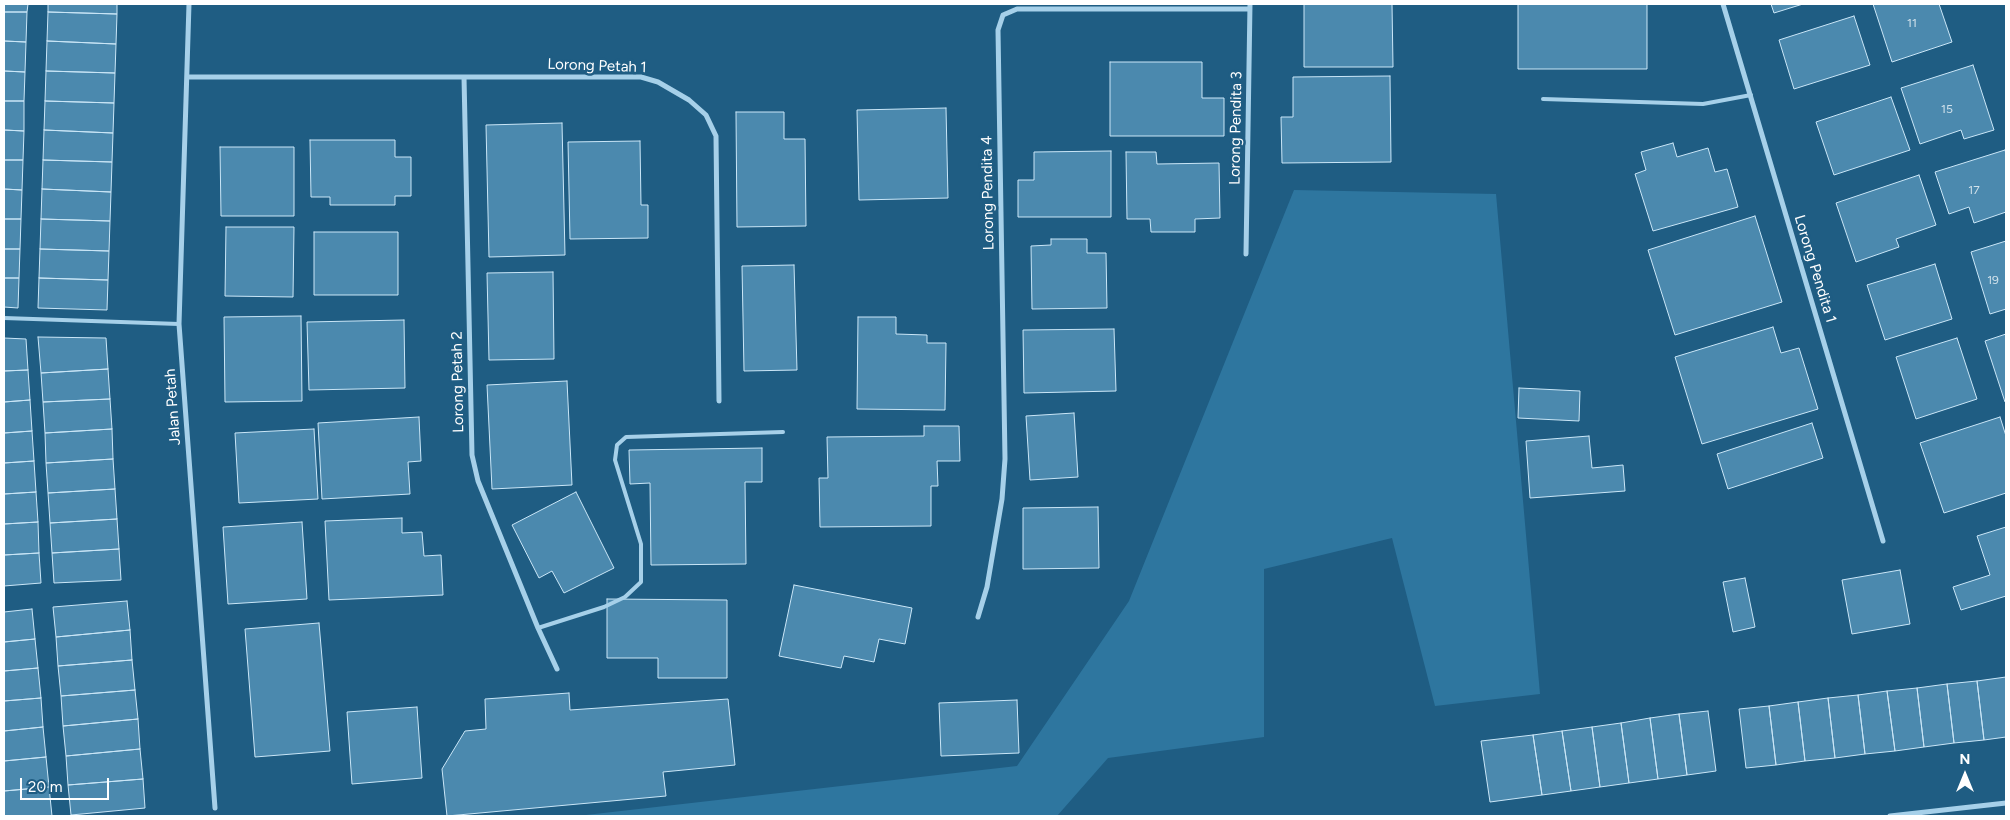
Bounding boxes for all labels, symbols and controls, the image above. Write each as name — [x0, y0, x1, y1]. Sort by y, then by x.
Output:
house number: 11 — [1907, 16, 1917, 30]
street label: Lorong Petah 1 — [547, 55, 647, 77]
street label: Lorong Pendita 3 — [1226, 71, 1246, 185]
house number: 15 — [1941, 102, 1953, 116]
street label: Lorong Pendita 4 — [978, 135, 998, 251]
house number: 17 — [1968, 183, 1980, 197]
street label: Lorong Pendita 1 — [1790, 213, 1840, 325]
house number: 19 — [1987, 273, 1999, 287]
street label: Lorong Petah 2 — [448, 331, 468, 433]
street label: Jalan Petah — [161, 368, 185, 446]
north arrow — [1940, 750, 1990, 800]
text: N — [1960, 751, 1970, 768]
scale bar — [22, 768, 111, 800]
text: 20 m — [28, 778, 62, 796]

